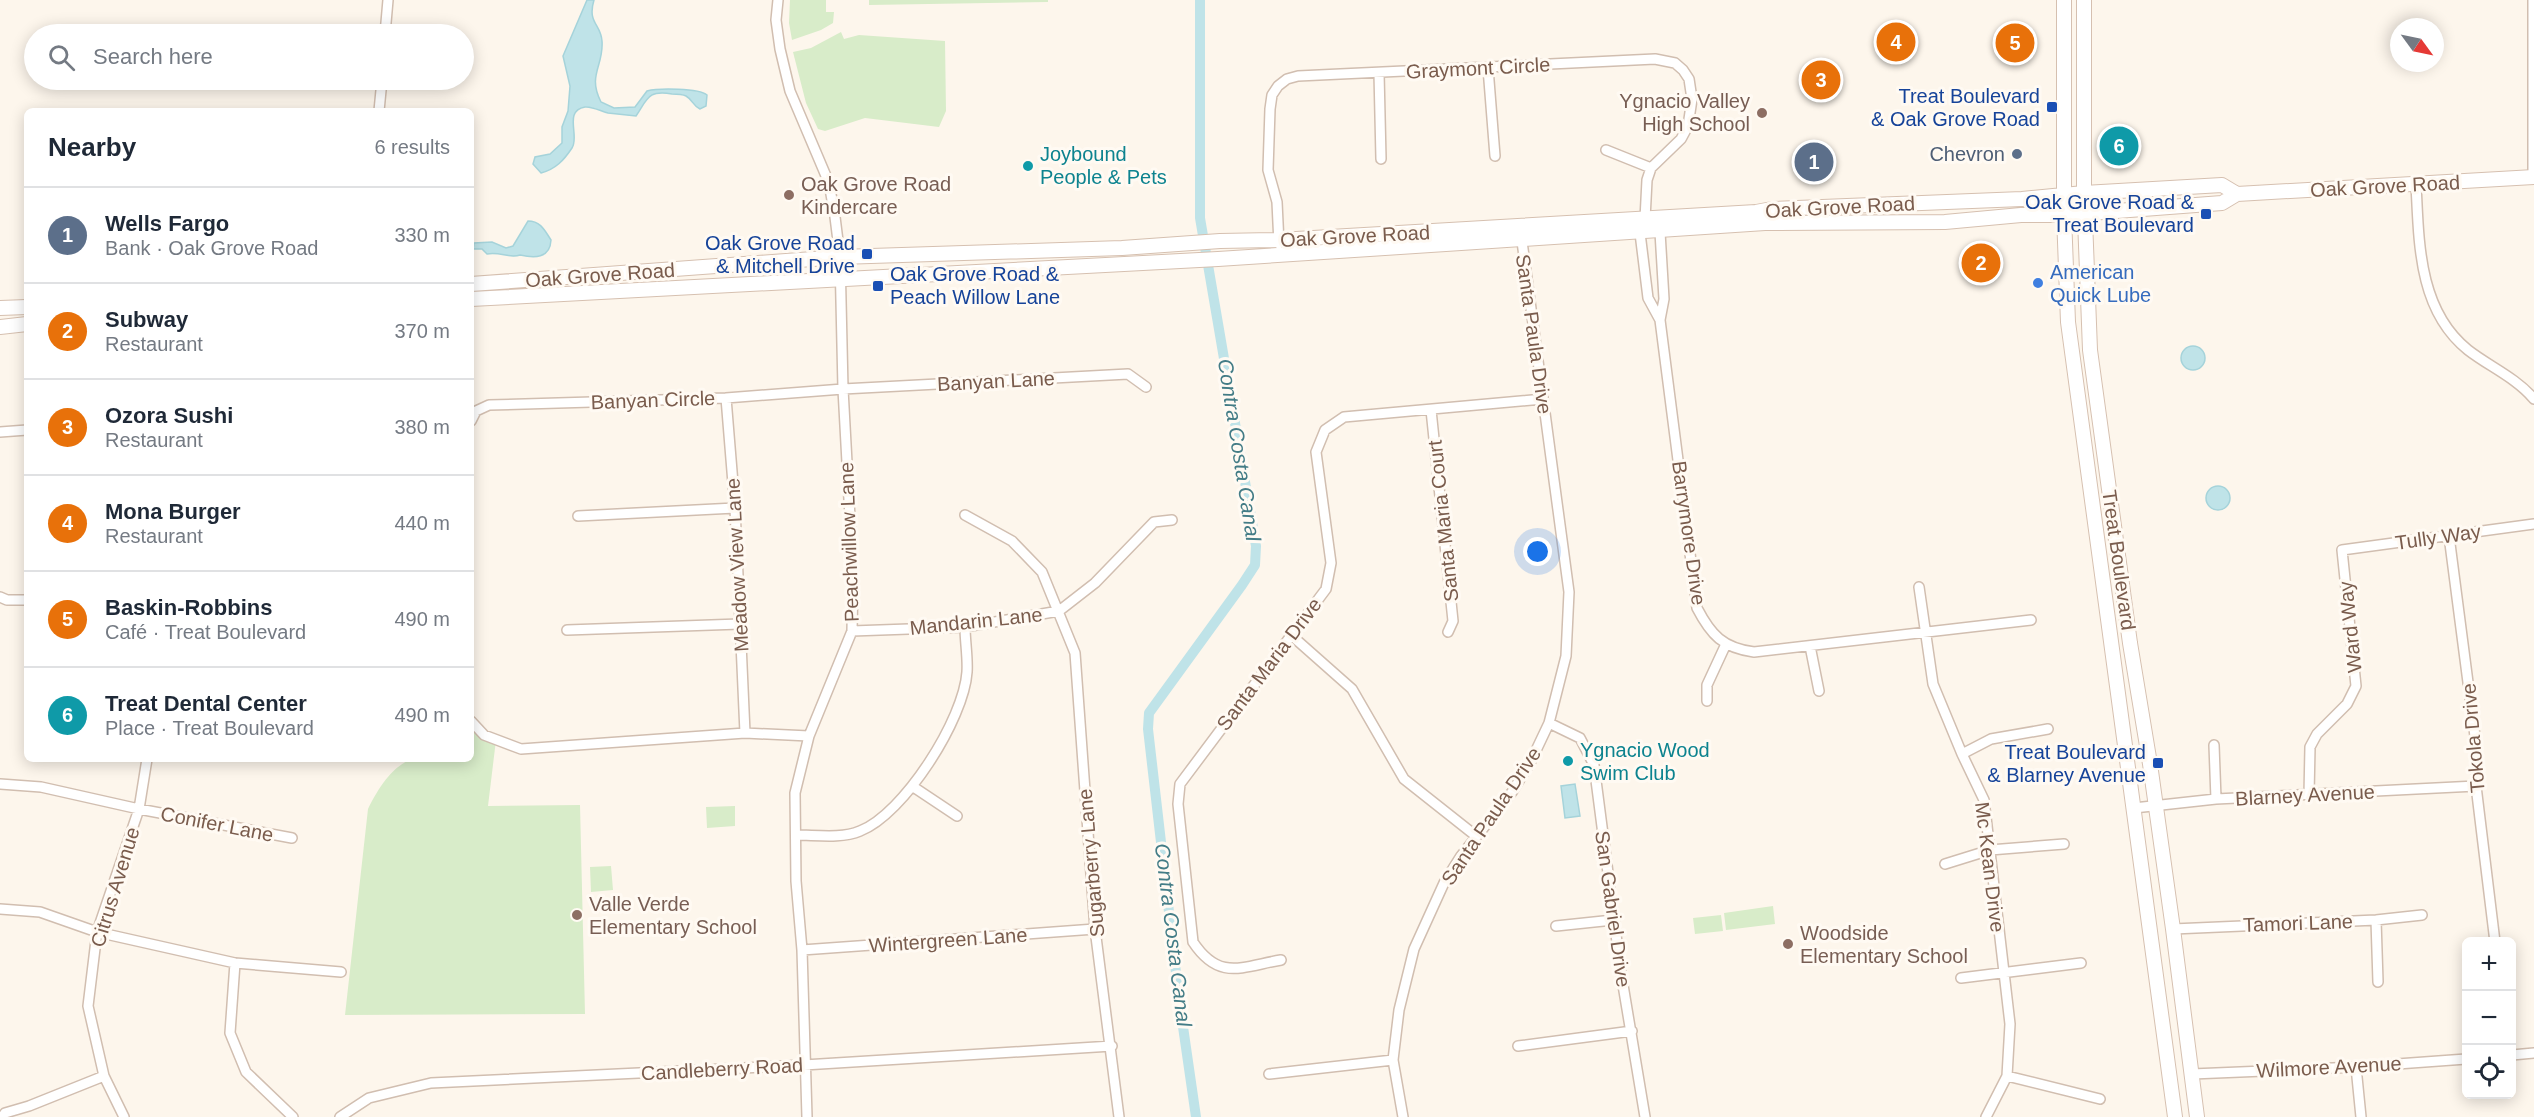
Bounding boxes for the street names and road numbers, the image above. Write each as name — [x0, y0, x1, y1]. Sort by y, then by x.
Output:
street label: Graymont Circle — [1405, 53, 1551, 83]
street label: Oak Grove Road — [2309, 171, 2461, 201]
street label: Oak Grove Road — [1764, 192, 1916, 222]
street label: Oak Grove Road — [1279, 221, 1431, 251]
street label: Santa Paula Drive — [1512, 253, 1556, 415]
street label: Oak Grove Road — [524, 259, 676, 291]
street label: Banyan Lane — [937, 367, 1055, 395]
street label: Banyan Circle — [590, 387, 716, 413]
street label: Santa Maria Court — [1424, 439, 1462, 603]
street label: Barrymore Drive — [1668, 459, 1710, 607]
street label: Peachwillow Lane — [835, 462, 863, 622]
street label: Meadow View Lane — [721, 477, 753, 653]
street label: Treat Boulevard — [2098, 488, 2140, 632]
street label: Tully Way — [2394, 520, 2482, 554]
street label: Ward Way — [2334, 580, 2366, 674]
street label: Santa Maria Drive — [1212, 593, 1326, 735]
street label: Mandarin Lane — [908, 603, 1044, 639]
street label: Tokola Drive — [2457, 682, 2489, 794]
street label: Santa Paula Drive — [1437, 743, 1545, 889]
street label: Blarney Avenue — [2235, 780, 2375, 810]
street label: Sugarberry Lane — [1074, 788, 1108, 938]
street label: Mc Kean Drive — [1971, 801, 2009, 933]
street label: Conifer Lane — [159, 802, 275, 846]
street label: Citrus Avenue — [86, 824, 144, 950]
street label: San Gabriel Drive — [1591, 829, 1635, 989]
street label: Tamori Lane — [2243, 910, 2353, 936]
street label: Wintergreen Lane — [868, 923, 1028, 957]
street label: Wilmore Avenue — [2256, 1052, 2402, 1082]
street label: Candleberry Road — [640, 1054, 804, 1084]

